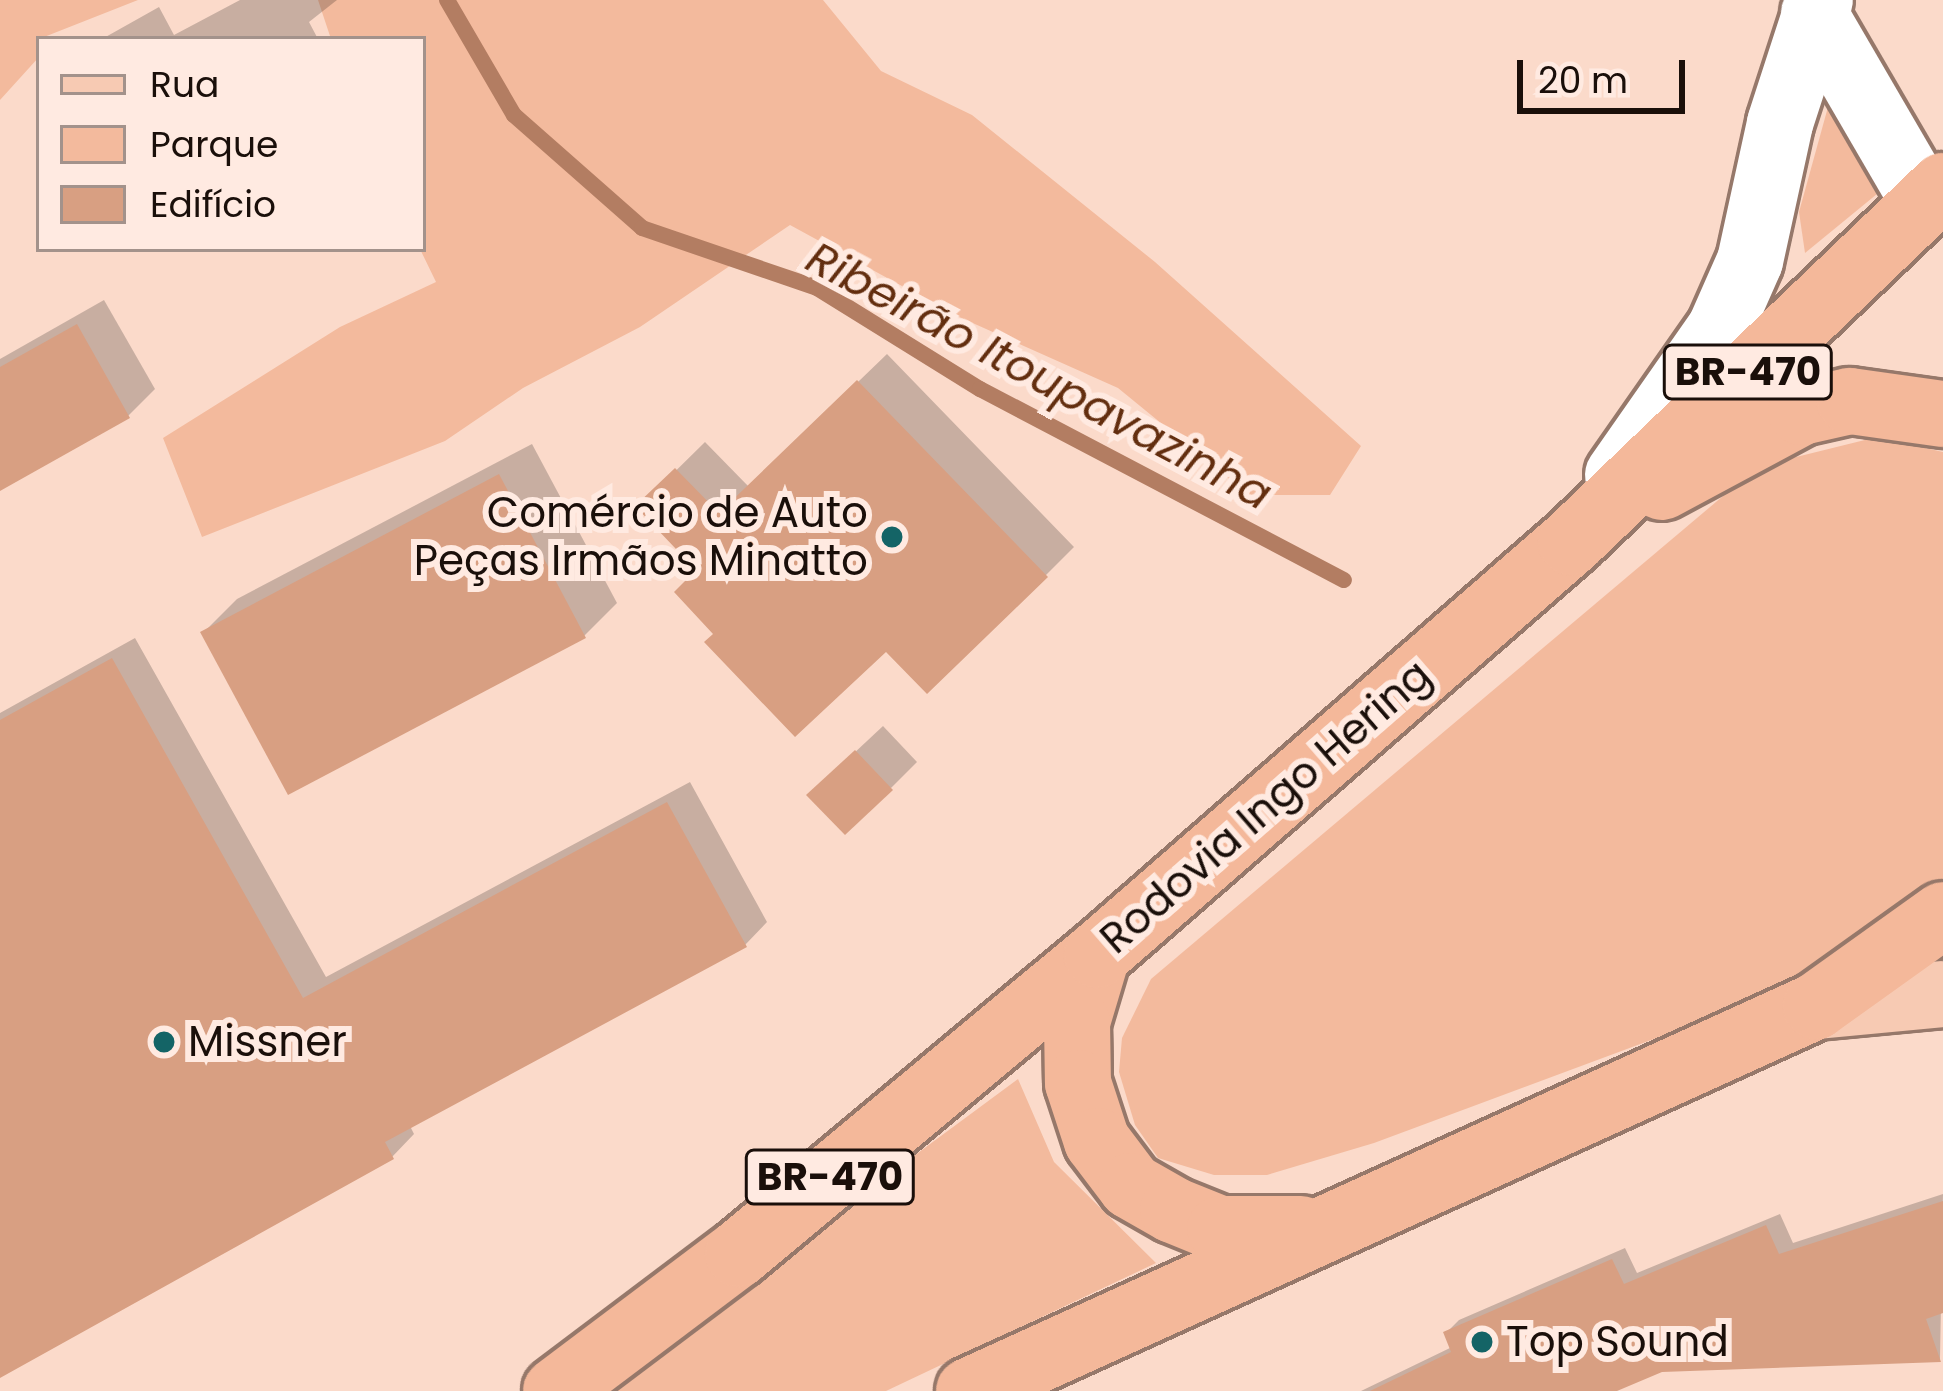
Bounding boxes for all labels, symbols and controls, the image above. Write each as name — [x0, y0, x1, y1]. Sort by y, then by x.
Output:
legend — [36, 36, 426, 252]
scale bar — [1523, 36, 1691, 110]
text: 20 m — [1538, 55, 1628, 106]
text: Rua — [150, 59, 219, 110]
text: Parque — [150, 119, 278, 170]
text: Edifício — [150, 179, 276, 230]
water label: Ribeirão Itoupavazinha — [797, 230, 1281, 522]
road number: BR-470 — [1661, 339, 1835, 405]
place label: Comércio de Auto Peças Irmãos Minatto — [414, 488, 868, 586]
marker: Comércio de Auto Peças Irmãos Minatto — [879, 524, 905, 550]
street label: Rodovia Ingo Hering — [1091, 650, 1441, 964]
place label: Missner — [188, 1017, 347, 1067]
marker: Missner — [151, 1029, 177, 1055]
road number: BR-470 — [743, 1144, 917, 1210]
place label: Top Sound — [1506, 1317, 1729, 1367]
marker: Top Sound — [1469, 1329, 1495, 1355]

